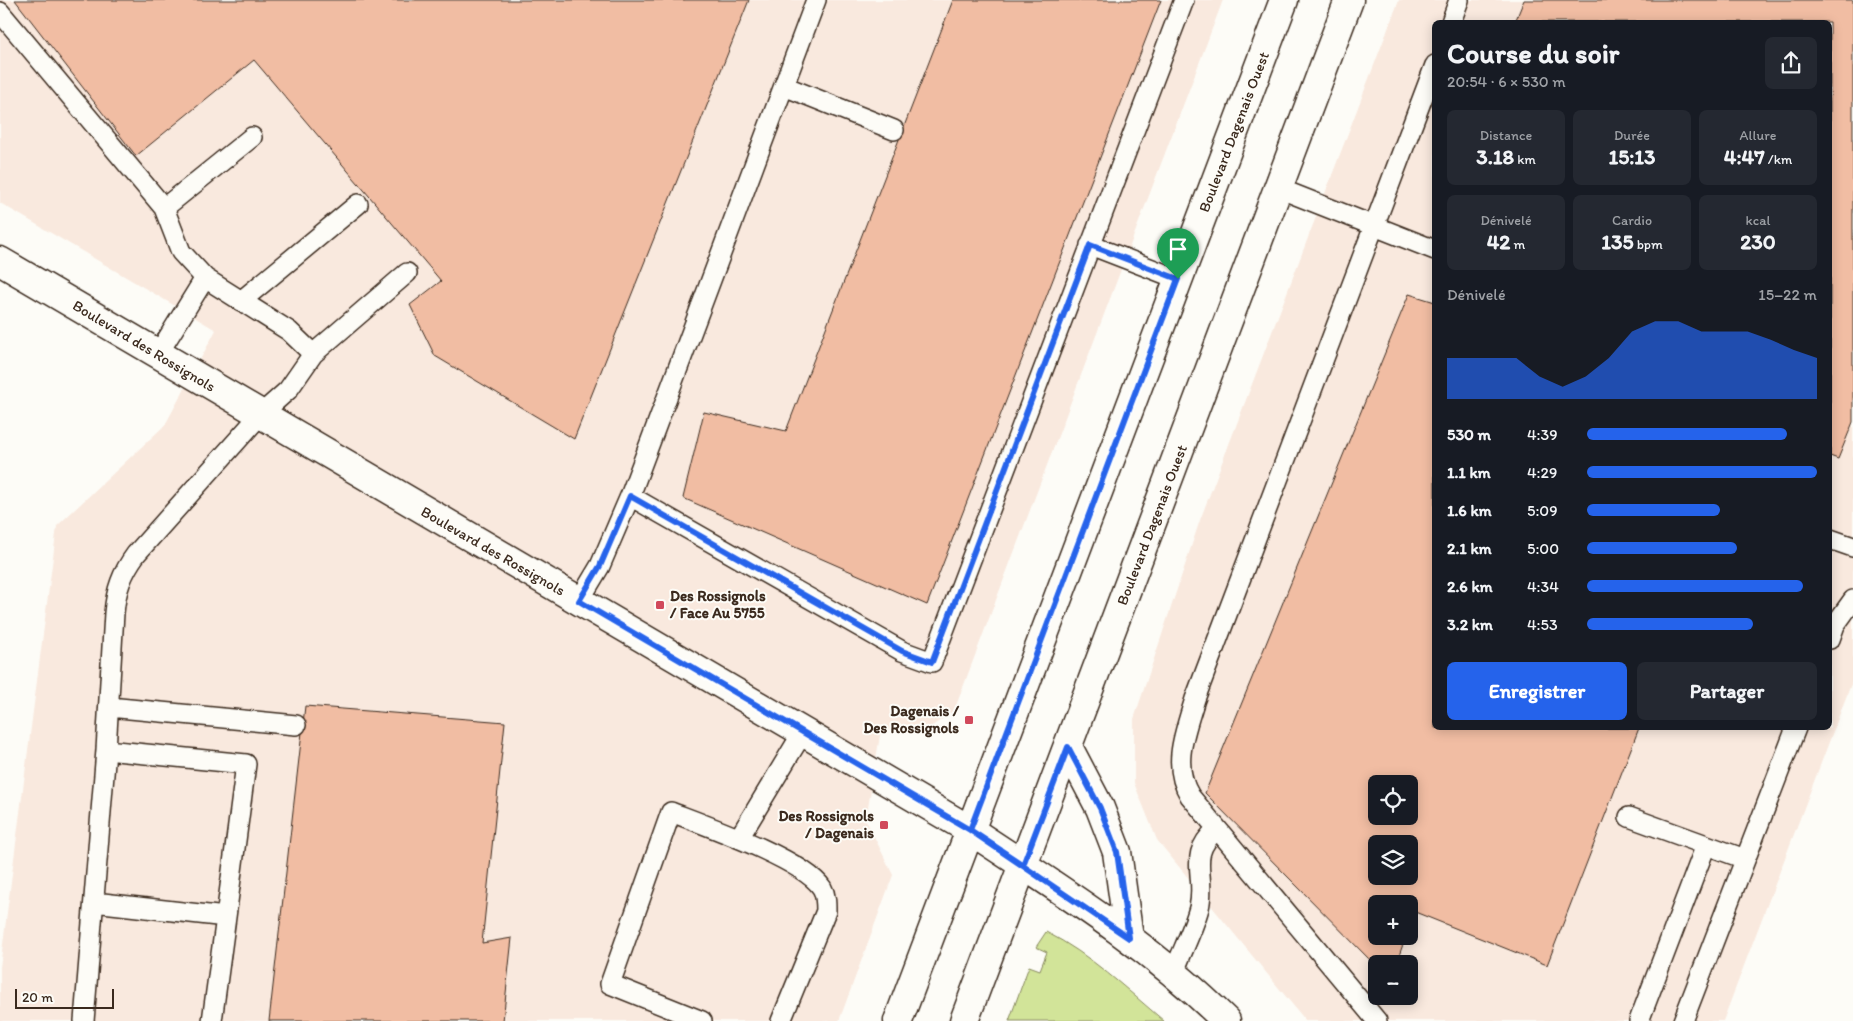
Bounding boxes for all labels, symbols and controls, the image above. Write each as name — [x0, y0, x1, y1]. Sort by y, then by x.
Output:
text: Course du soir — [1447, 36, 1619, 70]
button: share — [1765, 37, 1817, 89]
street label: Boulevard Dagenais Ouest — [1195, 49, 1273, 215]
text: 20:54 · 6 × 530 m — [1447, 72, 1566, 91]
text: Distance — [1480, 127, 1532, 144]
text: Durée — [1614, 127, 1650, 144]
text: Allure — [1740, 127, 1776, 144]
text: 3.18 — [1476, 144, 1514, 169]
text: 15:13 — [1608, 144, 1656, 169]
text: 4:47 — [1724, 144, 1765, 169]
text: km — [1514, 151, 1536, 168]
text: /km — [1765, 151, 1792, 168]
text: Dénivelé — [1480, 212, 1532, 229]
text: Cardio — [1612, 212, 1652, 229]
text: kcal — [1746, 212, 1770, 229]
pin — [1157, 228, 1199, 279]
text: 42 — [1487, 229, 1510, 254]
text: 135 — [1601, 229, 1634, 254]
text: 230 — [1740, 229, 1776, 254]
icon: arrive — [1164, 235, 1192, 263]
text: m — [1510, 236, 1525, 253]
text: bpm — [1634, 236, 1663, 253]
text: Dénivelé — [1447, 285, 1506, 304]
text: 15–22 m — [1758, 285, 1817, 304]
street label: Boulevard des Rossignols — [69, 296, 219, 396]
text: 530 m — [1447, 425, 1491, 444]
text: 4:39 — [1527, 425, 1558, 444]
street label: Boulevard Dagenais Ouest — [1113, 442, 1191, 608]
text: 1.1 km — [1447, 463, 1491, 482]
text: 4:29 — [1527, 463, 1557, 482]
text: 1.6 km — [1447, 501, 1492, 520]
text: 5:09 — [1527, 501, 1558, 520]
street label: Boulevard des Rossignols — [418, 502, 568, 600]
text: 2.1 km — [1447, 539, 1492, 558]
text: 5:00 — [1527, 539, 1559, 558]
text: 2.6 km — [1447, 577, 1493, 596]
text: 4:34 — [1527, 577, 1559, 596]
place label: Des Rossignols / Face Au 5755 — [669, 587, 766, 622]
marker: Des Rossignols / Face Au 5755 — [654, 599, 666, 611]
text: 3.2 km — [1447, 615, 1493, 634]
text: 4:53 — [1527, 615, 1558, 634]
button: Enregistrer — [1447, 662, 1627, 720]
button: Partager — [1637, 662, 1817, 720]
place label: Dagenais / Des Rossignols — [863, 702, 960, 738]
marker: Dagenais / Des Rossignols — [963, 714, 975, 726]
map controls — [1368, 775, 1418, 1005]
button: locate — [1368, 775, 1418, 825]
place label: Des Rossignols / Dagenais — [778, 807, 874, 843]
marker: Des Rossignols / Dagenais — [878, 819, 890, 831]
button: layers — [1368, 835, 1418, 885]
button: + — [1368, 895, 1418, 945]
button: − — [1368, 955, 1418, 1005]
scale bar — [15, 986, 114, 1009]
text: 20 m — [22, 989, 53, 1006]

